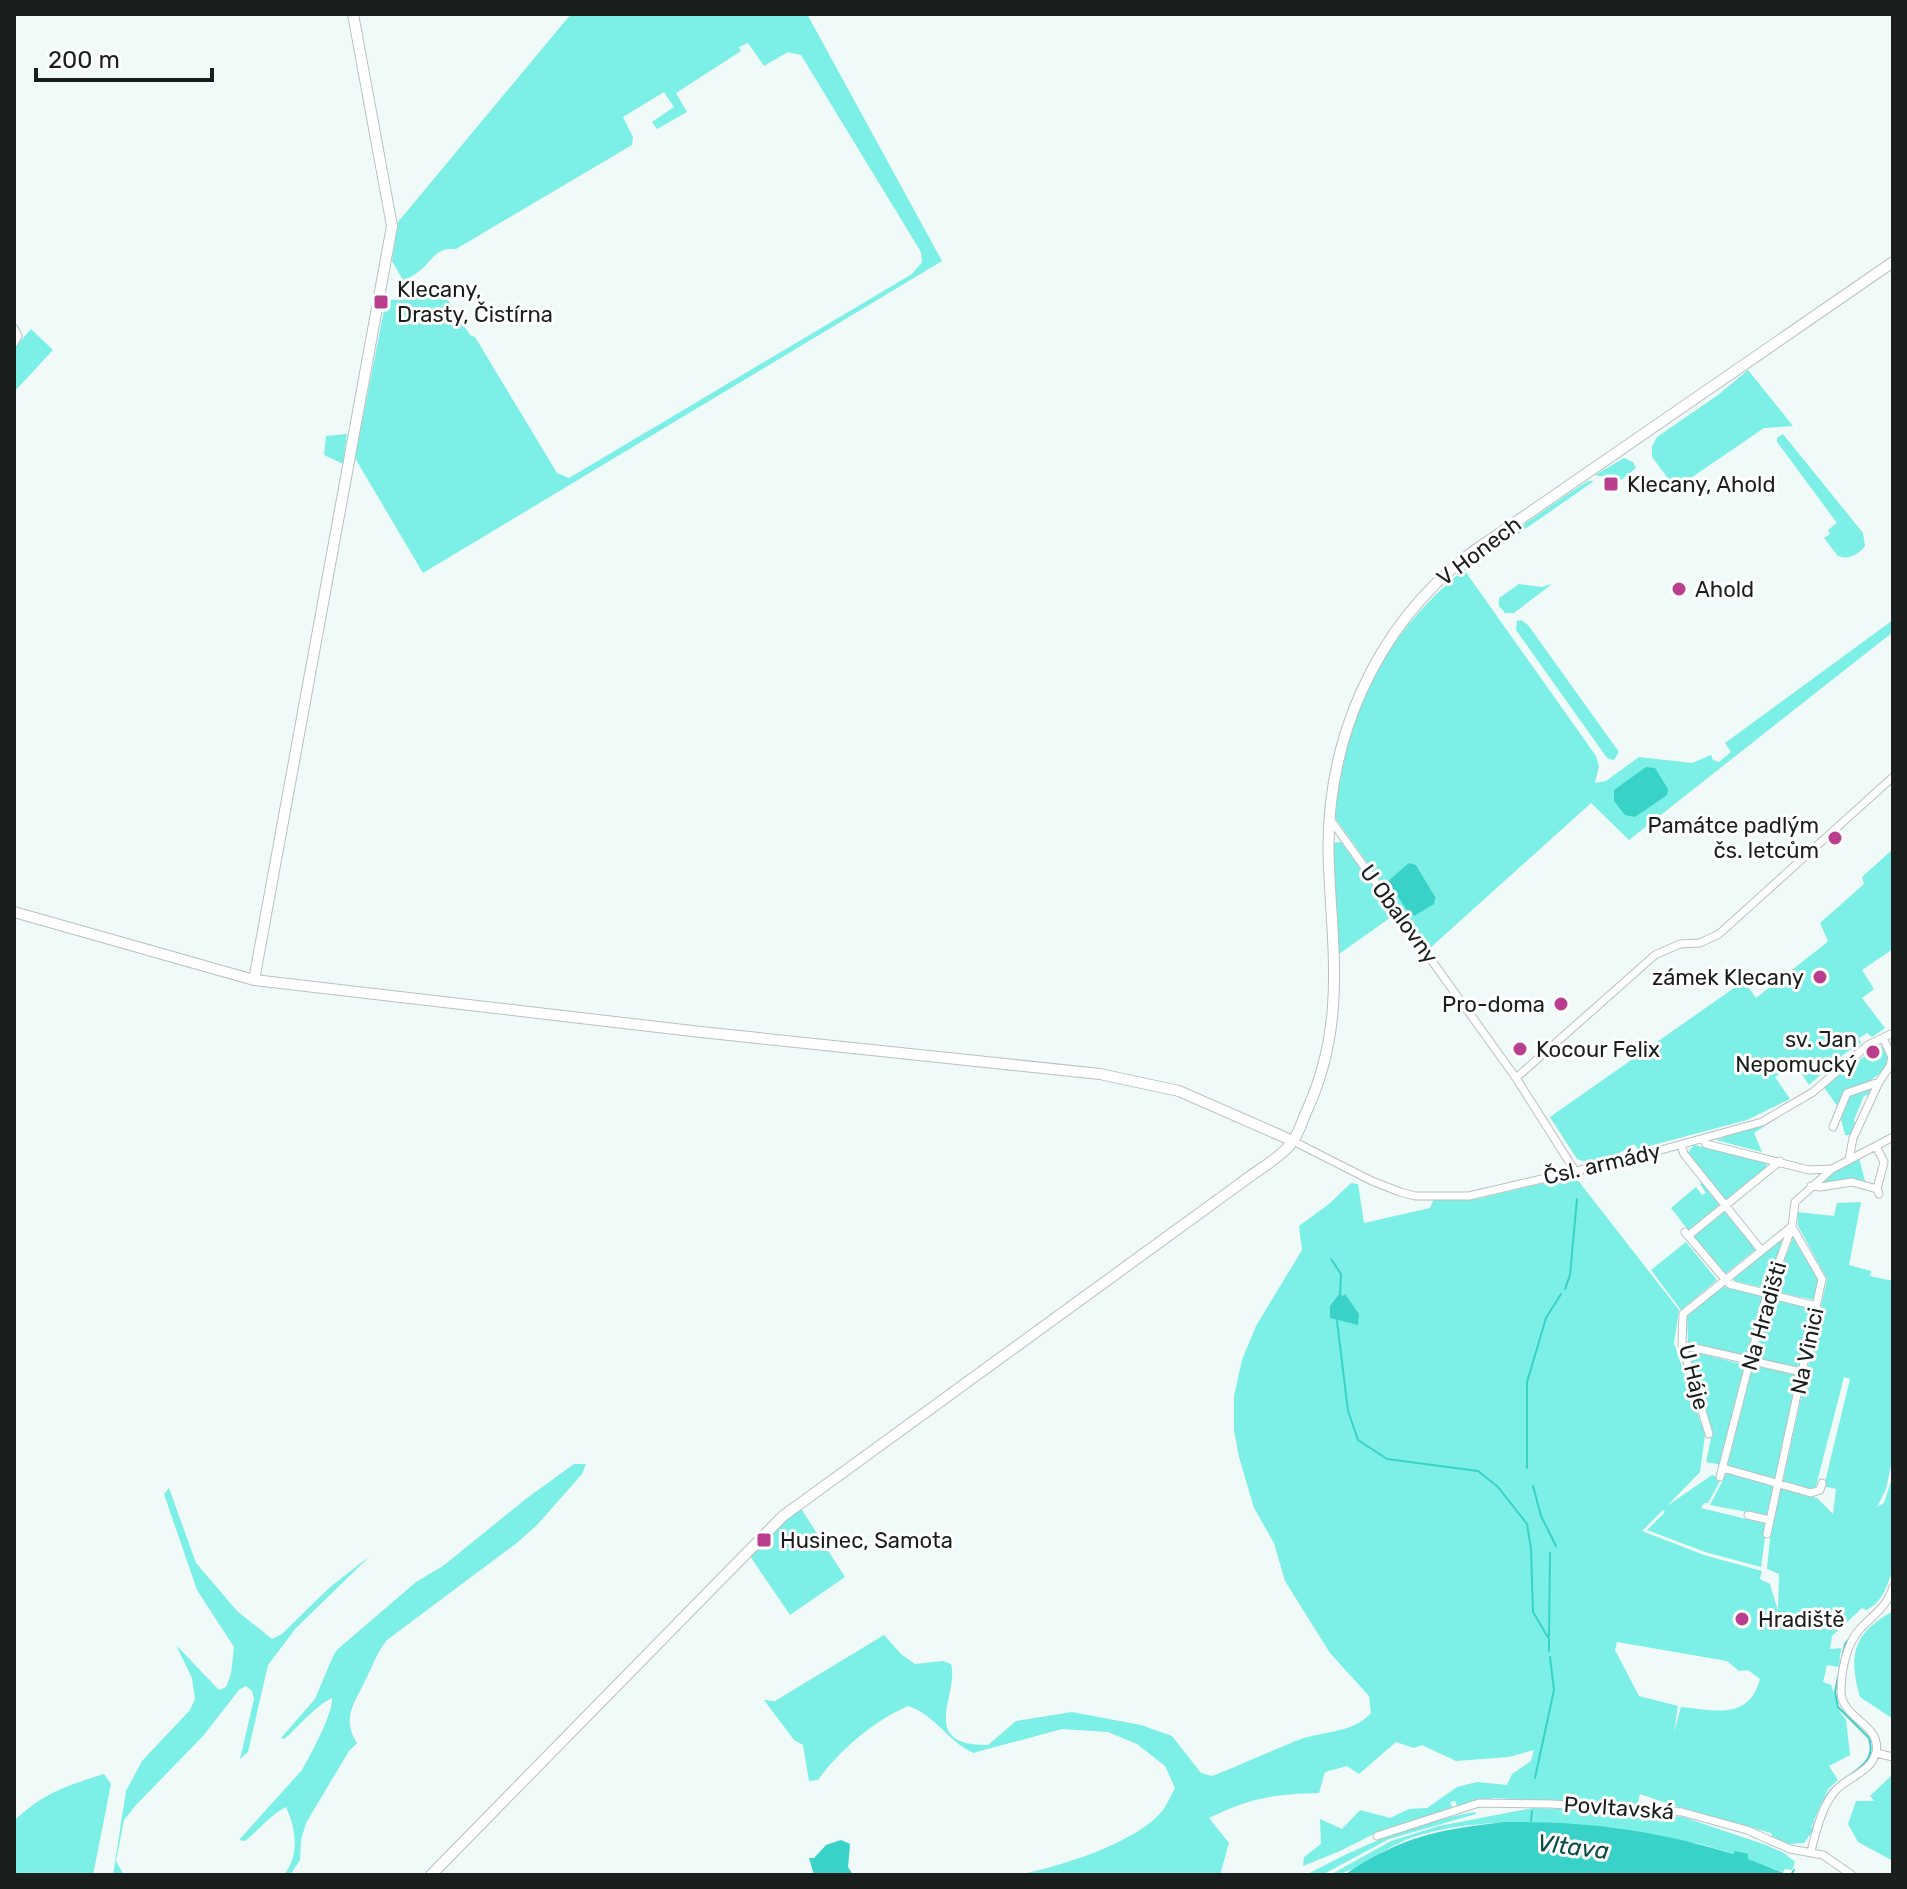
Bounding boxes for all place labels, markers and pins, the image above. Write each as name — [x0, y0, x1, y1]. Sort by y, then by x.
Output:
place label: Klecany, Drasty, Čistírna — [397, 276, 553, 328]
marker: Klecany, Drasty, Čistírna — [372, 293, 390, 311]
place label: Klecany, Ahold — [1627, 471, 1776, 498]
marker: Klecany, Ahold — [1602, 475, 1620, 493]
place label: Ahold — [1695, 576, 1754, 603]
marker: Ahold — [1670, 580, 1688, 598]
place label: Památce padlým čs. letcům — [1647, 812, 1819, 864]
marker: Památce padlým čs. letcům — [1826, 829, 1844, 847]
place label: zámek Klecany — [1652, 964, 1804, 991]
marker: zámek Klecany — [1811, 968, 1829, 986]
place label: Pro-doma — [1442, 991, 1545, 1018]
marker: Pro-doma — [1552, 995, 1570, 1013]
place label: sv. Jan Nepomucký — [1735, 1026, 1857, 1078]
place label: Kocour Felix — [1536, 1036, 1660, 1063]
marker: Kocour Felix — [1511, 1040, 1529, 1058]
marker: sv. Jan Nepomucký — [1864, 1043, 1882, 1061]
place label: Husinec, Samota — [780, 1527, 953, 1554]
marker: Husinec, Samota — [755, 1531, 773, 1549]
place label: Hradiště — [1758, 1606, 1845, 1633]
marker: Hradiště — [1733, 1610, 1751, 1628]

